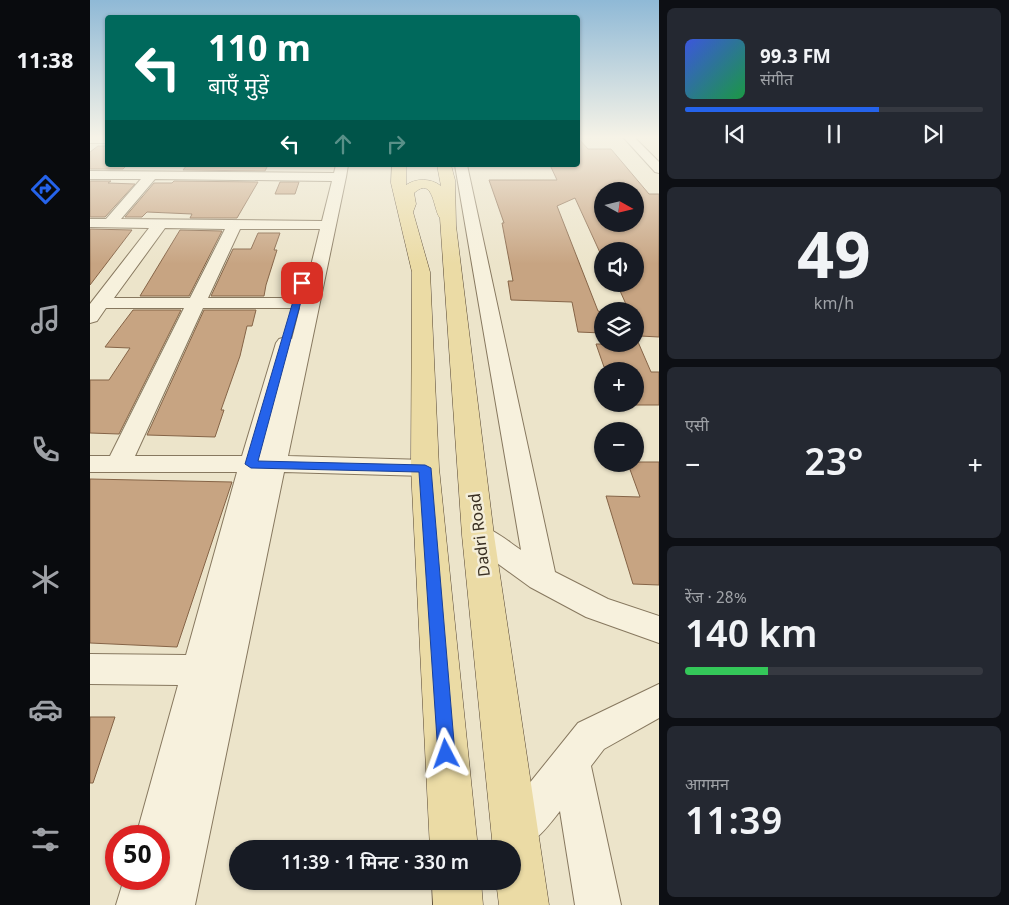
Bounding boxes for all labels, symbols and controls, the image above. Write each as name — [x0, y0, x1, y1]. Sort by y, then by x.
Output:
text: 110 m — [208, 30, 311, 75]
icon: left — [125, 35, 190, 100]
text: 99.3 FM — [760, 46, 831, 71]
text: 11:38 — [16, 48, 74, 77]
text: संगीत — [760, 71, 793, 92]
text: बाएँ मुड़ें — [208, 74, 269, 103]
icon: previous — [721, 120, 749, 148]
icon: pause — [820, 120, 848, 148]
icon: next — [919, 120, 947, 148]
icon: left — [276, 130, 304, 158]
icon: ahead — [329, 130, 357, 158]
icon: right — [382, 130, 410, 158]
icon: directions — [28, 172, 63, 207]
north arrow — [594, 182, 644, 232]
map controls — [594, 182, 644, 472]
text: 49 — [797, 220, 871, 305]
button: sound — [594, 242, 644, 292]
pin — [281, 262, 323, 304]
icon: arrive — [288, 269, 316, 297]
text: km/h — [814, 295, 854, 316]
icon: music — [28, 302, 63, 337]
button: layers — [594, 302, 644, 352]
button: + — [594, 362, 644, 412]
text: एसी — [685, 417, 709, 438]
button: − — [594, 422, 644, 472]
icon: phone — [28, 432, 63, 467]
text: 23° — [805, 441, 863, 491]
text: − — [685, 449, 700, 485]
text: + — [968, 449, 983, 485]
street label: Dadri Road — [466, 492, 497, 578]
icon: climate — [28, 562, 63, 597]
text: रेंज · 28% — [685, 589, 747, 610]
text: 140 km — [685, 613, 817, 663]
icon: car — [28, 692, 63, 727]
position arrow — [419, 727, 471, 779]
text: आगमन — [685, 776, 729, 797]
text: 11:39 — [685, 800, 782, 850]
icon: filters — [28, 822, 63, 857]
speed limit sign: 50 — [105, 825, 170, 890]
text: 11:39 · 1 मिनट · 330 m — [281, 852, 469, 877]

